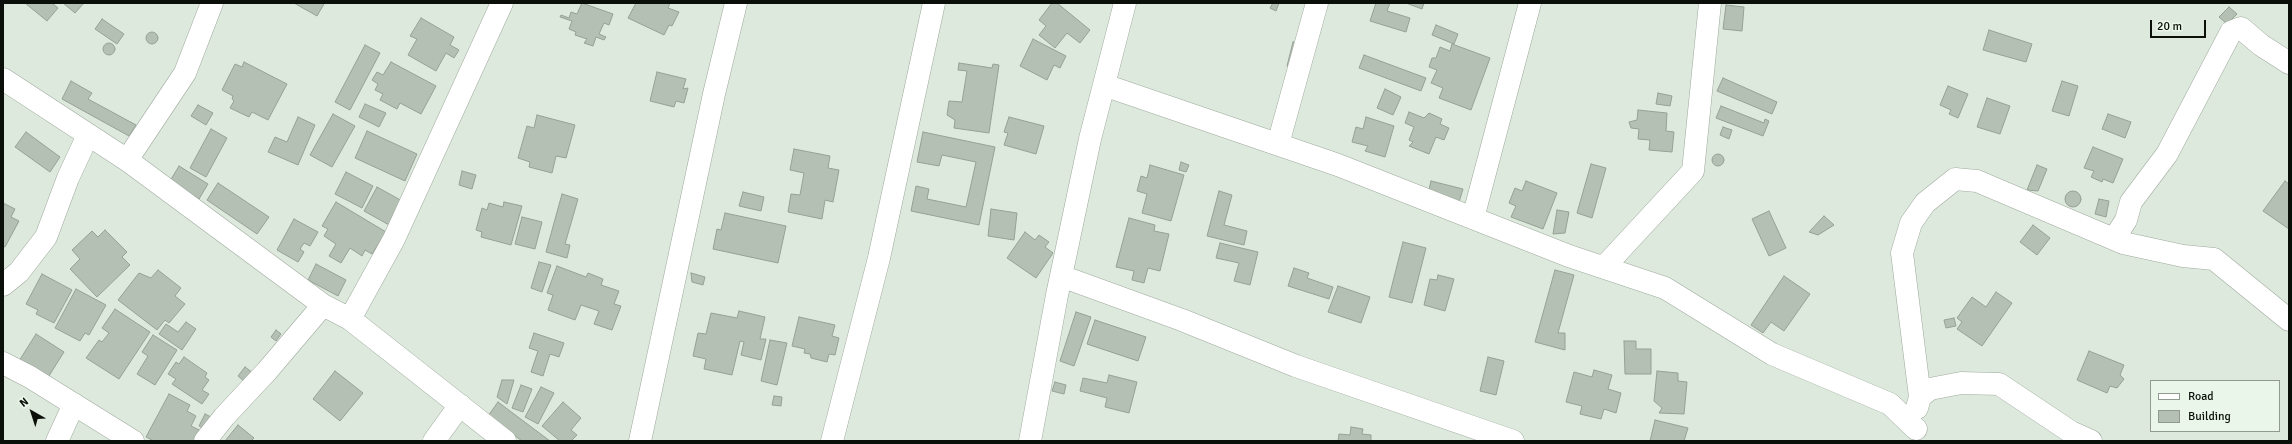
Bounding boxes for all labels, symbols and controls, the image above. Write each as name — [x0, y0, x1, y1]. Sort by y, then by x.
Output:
scale bar — [2152, 12, 2208, 38]
text: 20 m — [2157, 19, 2182, 34]
legend — [2150, 380, 2280, 432]
text: Road — [2188, 389, 2214, 404]
north arrow — [12, 392, 52, 432]
text: N — [17, 395, 31, 410]
text: Building — [2188, 409, 2231, 424]

